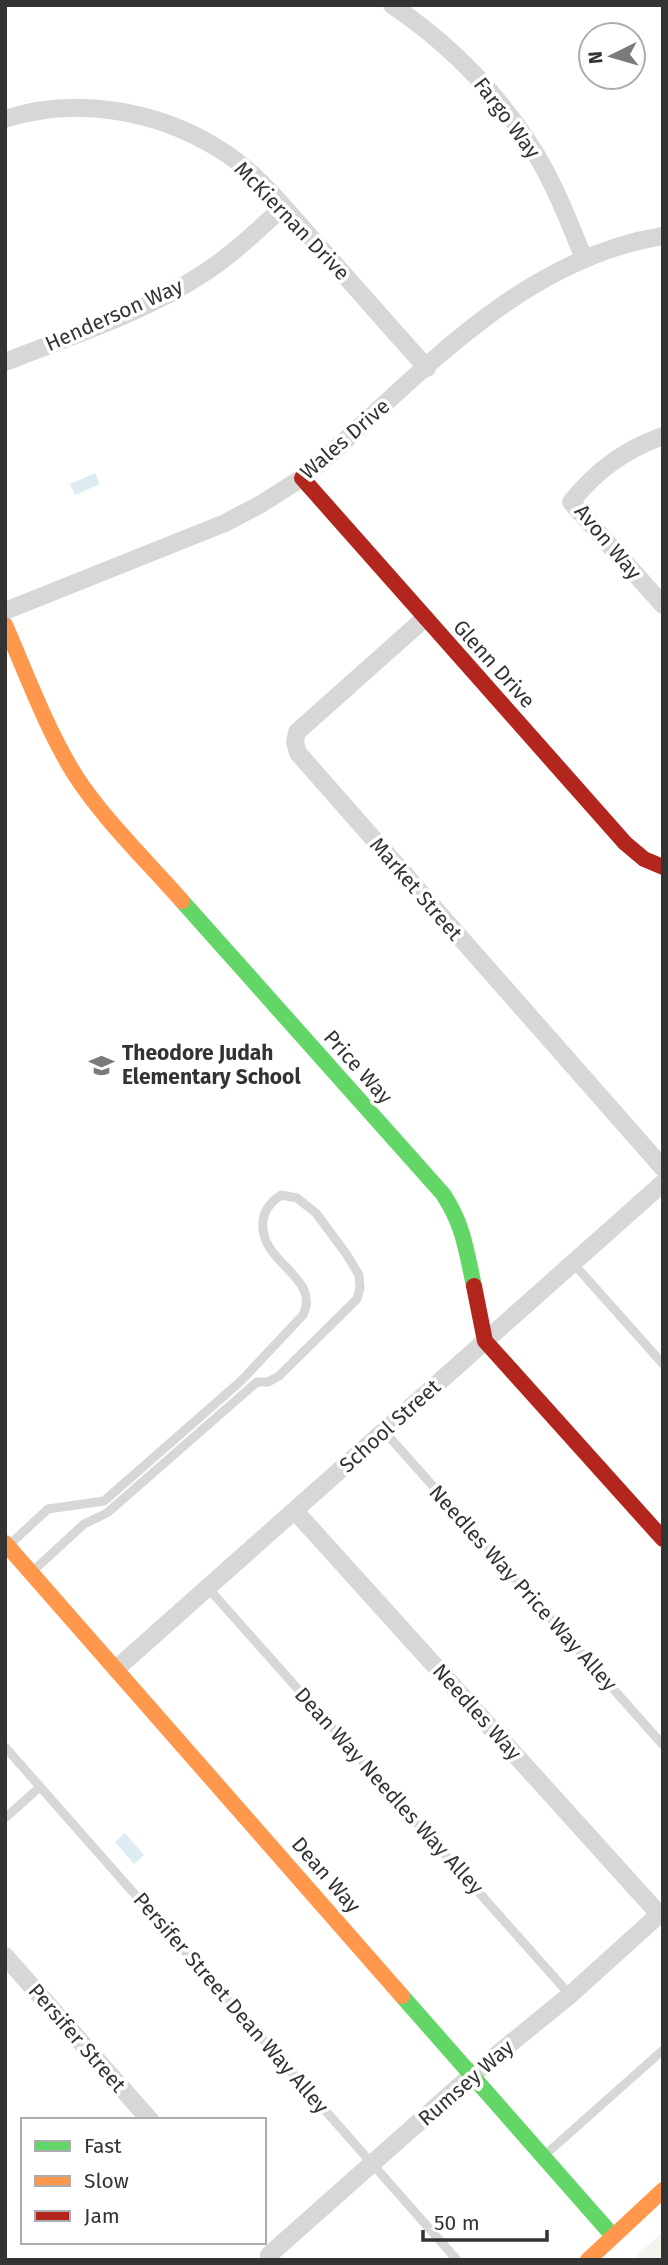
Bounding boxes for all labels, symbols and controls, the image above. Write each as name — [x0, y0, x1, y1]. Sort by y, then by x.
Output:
north arrow — [577, 21, 647, 91]
text: N — [584, 50, 608, 65]
street label: Fargo Way — [468, 72, 546, 164]
street label: McKiernan Drive — [229, 156, 355, 286]
street label: Henderson Way — [41, 273, 187, 357]
street label: Wales Drive — [295, 393, 395, 485]
street label: Avon Way — [569, 499, 647, 586]
street label: Glenn Drive — [447, 614, 541, 714]
street label: Market Street — [364, 832, 468, 946]
street label: Price Way — [318, 1025, 398, 1110]
place label: Theodore Judah Elementary School — [122, 1040, 301, 1090]
school or university icon: Theodore Judah Elementary School — [88, 1051, 116, 1079]
street label: School Street — [334, 1374, 446, 1478]
street label: Needles Way Price Way Alley — [424, 1480, 623, 1697]
street label: Needles Way — [427, 1658, 528, 1766]
street label: Dean Way Needles Way Alley — [289, 1682, 489, 1900]
street label: Dean Way — [286, 1832, 366, 1918]
street label: Persifer Street Dean Way Alley — [128, 1887, 335, 2119]
street label: Persifer Street — [23, 1978, 132, 2098]
street label: Rumsey Way — [413, 2034, 520, 2132]
legend — [21, 2118, 266, 2244]
text: Fast — [84, 2133, 122, 2159]
text: Slow — [84, 2168, 129, 2194]
scale bar — [423, 2198, 547, 2242]
text: Jam — [84, 2203, 120, 2229]
text: 50 m — [434, 2210, 480, 2236]

